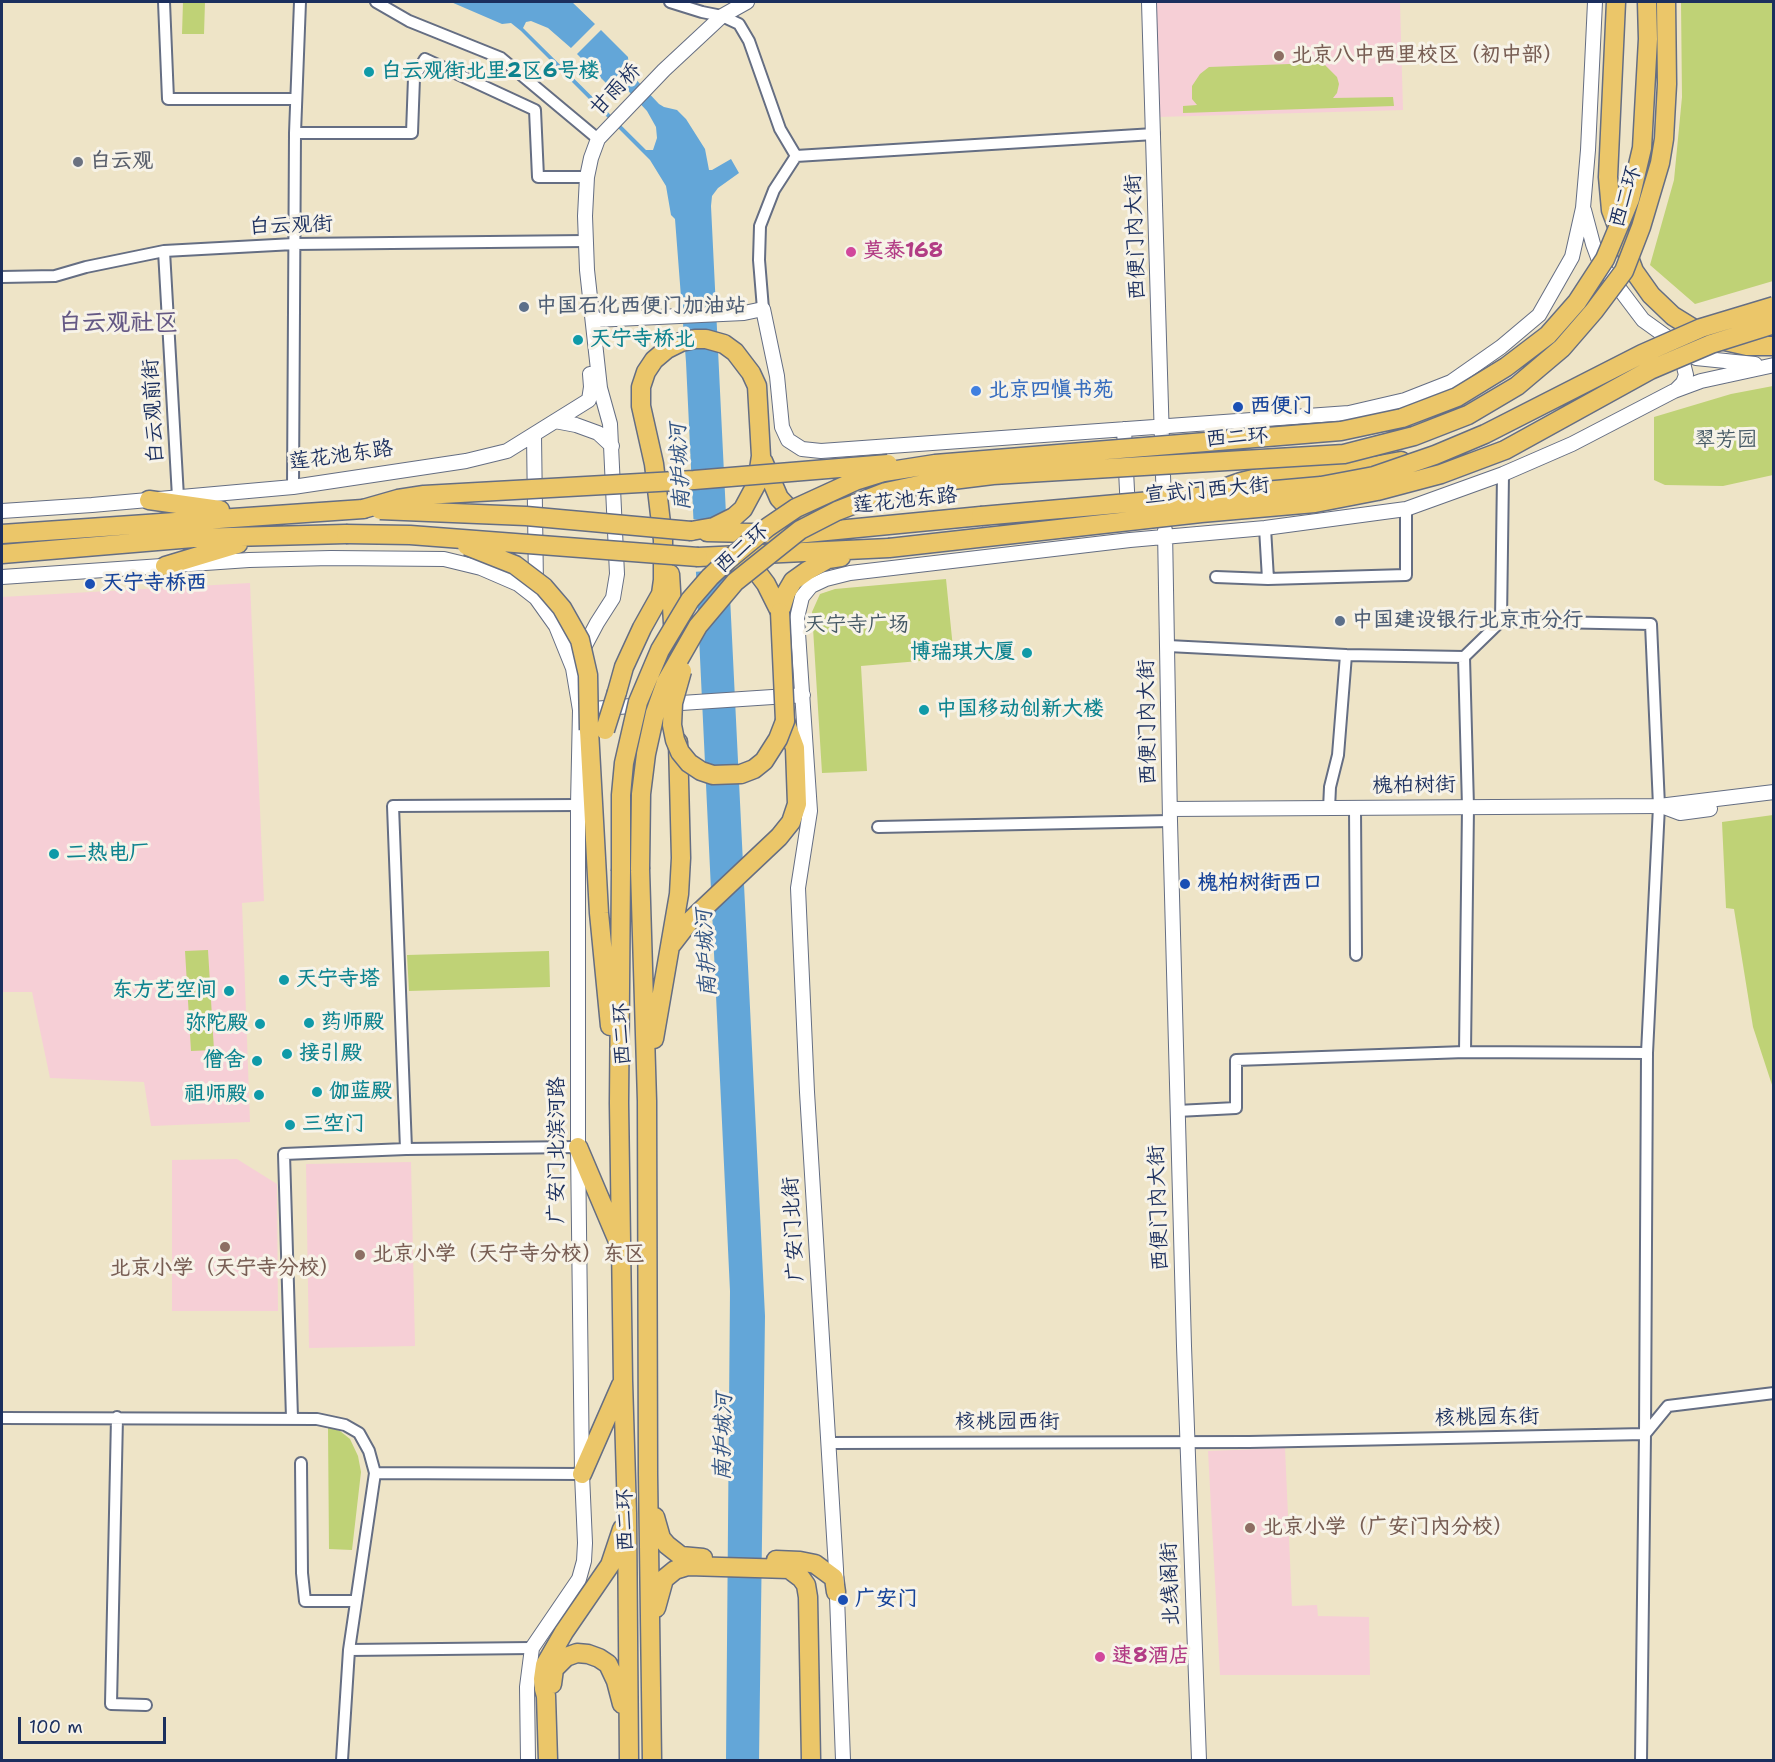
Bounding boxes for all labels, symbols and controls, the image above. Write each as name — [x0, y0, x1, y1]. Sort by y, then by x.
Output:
place label: 北京八中西里校区（初中部） — [1291, 43, 1564, 69]
marker: 北京八中西里校区（初中部） — [1272, 49, 1286, 63]
street label: 甘雨桥 — [585, 58, 647, 122]
place label: 白云观街北里2区6号楼 — [381, 59, 599, 85]
marker: 白云观街北里2区6号楼 — [362, 65, 376, 79]
place label: 白云观 — [90, 149, 153, 175]
marker: 白云观 — [71, 155, 85, 169]
street label: 西二环 — [1605, 163, 1647, 231]
street label: 西便门内大街 — [1121, 174, 1151, 300]
street label: 白云观街 — [249, 212, 333, 240]
place label: 莫泰168 — [863, 239, 943, 265]
marker: 莫泰168 — [844, 245, 858, 259]
place label: 中国石化西便门加油站 — [536, 294, 746, 320]
marker: 中国石化西便门加油站 — [517, 300, 531, 314]
district label: 白云观社区 — [58, 310, 178, 338]
place label: 天宁寺桥北 — [590, 327, 695, 353]
marker: 天宁寺桥北 — [571, 333, 585, 347]
street label: 白云观前街 — [139, 358, 169, 464]
place label: 北京四慎书苑 — [988, 378, 1114, 404]
marker: 北京四慎书苑 — [969, 384, 983, 398]
place label: 西便门 — [1250, 394, 1313, 420]
marker: 西便门 — [1231, 400, 1245, 414]
water label: 南护城河 — [666, 422, 696, 512]
street label: 西二环 — [1205, 423, 1269, 453]
park label: 翠芳园 — [1695, 428, 1757, 454]
street label: 莲花池东路 — [287, 436, 395, 476]
street label: 宣武门西大街 — [1143, 473, 1271, 509]
street label: 莲花池东路 — [851, 483, 959, 519]
street label: 西二环 — [710, 519, 774, 579]
place label: 天宁寺桥西 — [102, 571, 207, 597]
marker: 天宁寺桥西 — [83, 577, 97, 591]
place label: 中国建设银行北京市分行 — [1352, 608, 1583, 634]
park label: 天宁寺广场 — [805, 613, 909, 639]
marker: 中国建设银行北京市分行 — [1333, 614, 1347, 628]
place label: 博瑞琪大厦 — [910, 640, 1015, 666]
marker: 博瑞琪大厦 — [1020, 646, 1034, 660]
street label: 西便门内大街 — [1134, 659, 1162, 785]
place label: 中国移动创新大楼 — [936, 697, 1104, 723]
marker: 中国移动创新大楼 — [917, 703, 931, 717]
street label: 槐柏树街 — [1372, 773, 1456, 799]
place label: 二热电厂 — [66, 841, 150, 867]
marker: 二热电厂 — [47, 847, 61, 861]
place label: 槐柏树街西口 — [1197, 871, 1323, 897]
marker: 槐柏树街西口 — [1178, 877, 1192, 891]
water label: 南护城河 — [692, 908, 722, 998]
place label: 天宁寺塔 — [296, 967, 380, 993]
marker: 天宁寺塔 — [277, 973, 291, 987]
place label: 东方艺空间 — [112, 978, 217, 1004]
marker: 东方艺空间 — [222, 984, 236, 998]
street label: 西二环 — [609, 1002, 637, 1066]
place label: 药师殿 — [321, 1010, 384, 1036]
place label: 弥陀殿 — [185, 1011, 248, 1037]
marker: 药师殿 — [302, 1016, 316, 1030]
marker: 弥陀殿 — [253, 1017, 267, 1031]
place label: 接引殿 — [299, 1041, 362, 1067]
marker: 接引殿 — [280, 1047, 294, 1061]
place label: 僧舍 — [203, 1048, 245, 1074]
marker: 僧舍 — [250, 1054, 264, 1068]
street label: 广安门北滨河路 — [545, 1077, 571, 1223]
place label: 伽蓝殿 — [329, 1079, 392, 1105]
place label: 祖师殿 — [184, 1082, 247, 1108]
marker: 伽蓝殿 — [310, 1085, 324, 1099]
marker: 祖师殿 — [252, 1088, 266, 1102]
place label: 三空门 — [302, 1112, 365, 1138]
marker: 三空门 — [283, 1118, 297, 1132]
street label: 西便门内大街 — [1144, 1145, 1174, 1271]
street label: 广安门北街 — [779, 1176, 809, 1282]
marker: 北京小学（天宁寺分校） — [218, 1240, 232, 1254]
place label: 北京小学（天宁寺分校）东区 — [372, 1242, 645, 1268]
marker: 北京小学（天宁寺分校）东区 — [353, 1248, 367, 1262]
place label: 北京小学（天宁寺分校） — [110, 1256, 340, 1282]
water label: 南护城河 — [710, 1393, 738, 1481]
street label: 核桃园东街 — [1434, 1404, 1540, 1432]
street label: 核桃园西街 — [955, 1410, 1059, 1436]
street label: 西二环 — [613, 1488, 639, 1552]
place label: 北京小学（广安门内分校） — [1262, 1515, 1514, 1541]
marker: 北京小学（广安门内分校） — [1243, 1521, 1257, 1535]
street label: 北线阁街 — [1157, 1542, 1185, 1626]
place label: 广安门 — [855, 1587, 918, 1613]
marker: 广安门 — [836, 1593, 850, 1607]
place label: 速8酒店 — [1112, 1644, 1190, 1670]
marker: 速8酒店 — [1093, 1650, 1107, 1664]
scale bar — [21, 1705, 170, 1743]
text: 100 m — [29, 1715, 83, 1739]

